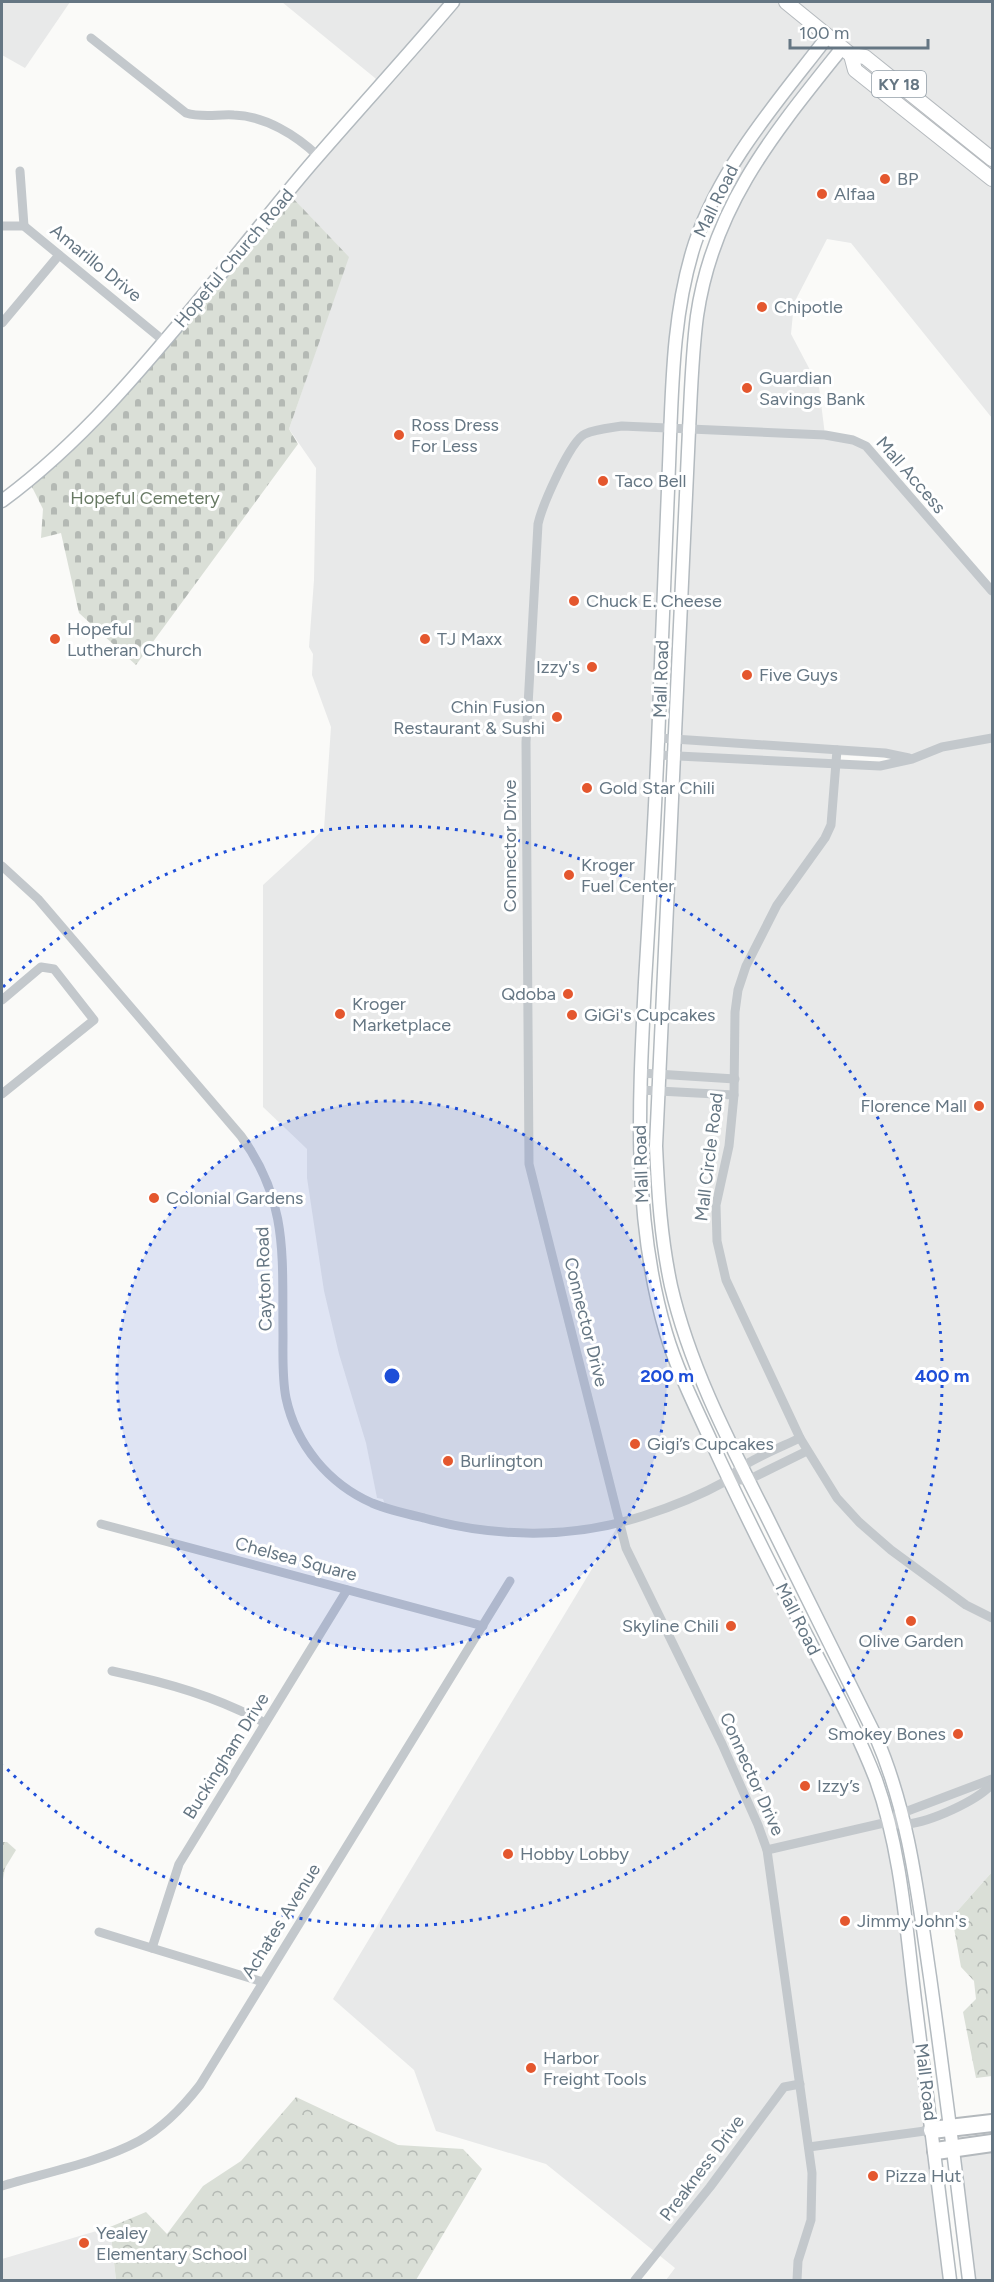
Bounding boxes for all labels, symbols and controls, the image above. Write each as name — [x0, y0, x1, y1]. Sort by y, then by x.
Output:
scale bar — [790, 12, 928, 50]
text: 100 m — [799, 22, 849, 44]
road number: KY 18 — [872, 71, 926, 97]
street label: Mall Road — [689, 161, 743, 241]
place label: BP — [897, 168, 918, 190]
marker: BP — [878, 172, 892, 186]
place label: Alfaa — [834, 183, 875, 205]
street label: Hopeful Church Road — [170, 184, 298, 332]
marker: Alfaa — [815, 187, 829, 201]
street label: Amarillo Drive — [46, 219, 146, 307]
place label: Chipotle — [774, 296, 843, 318]
marker: Chipotle — [755, 300, 769, 314]
place label: Guardian Savings Bank — [759, 367, 865, 410]
marker: Guardian Savings Bank — [740, 381, 754, 395]
place label: Ross Dress For Less — [411, 414, 499, 457]
marker: Ross Dress For Less — [392, 428, 406, 442]
street label: Mall Access — [872, 432, 950, 518]
place label: Taco Bell — [615, 470, 686, 492]
marker: Taco Bell — [596, 474, 610, 488]
park label: Hopeful Cemetery — [70, 487, 220, 509]
place label: Chuck E. Cheese — [586, 590, 722, 612]
marker: Chuck E. Cheese — [567, 594, 581, 608]
place label: Hopeful Lutheran Church — [67, 618, 202, 661]
place label: TJ Maxx — [437, 628, 503, 650]
marker: Hopeful Lutheran Church — [48, 632, 62, 646]
marker: TJ Maxx — [418, 632, 432, 646]
street label: Mall Road — [649, 640, 673, 718]
place label: Izzy's — [536, 656, 580, 678]
marker: Izzy's — [585, 660, 599, 674]
place label: Five Guys — [759, 664, 838, 686]
marker: Five Guys — [740, 668, 754, 682]
place label: Chin Fusion Restaurant & Sushi — [393, 696, 545, 739]
marker: Chin Fusion Restaurant & Sushi — [550, 710, 564, 724]
place label: Gold Star Chili — [599, 777, 715, 799]
street label: Connector Drive — [499, 780, 521, 912]
marker: Gold Star Chili — [580, 781, 594, 795]
place label: Kroger Fuel Center — [581, 854, 674, 897]
marker: Kroger Fuel Center — [562, 868, 576, 882]
place label: Qdoba — [501, 983, 556, 1005]
marker: Qdoba — [561, 987, 575, 1001]
place label: Kroger Marketplace — [352, 993, 451, 1036]
place label: GiGi's Cupcakes — [584, 1004, 715, 1026]
marker: Kroger Marketplace — [333, 1007, 347, 1021]
marker: GiGi's Cupcakes — [565, 1008, 579, 1022]
street label: Mall Circle Road — [690, 1091, 728, 1223]
place label: Florence Mall — [861, 1095, 967, 1117]
marker: Florence Mall — [972, 1099, 986, 1113]
street label: Mall Road — [629, 1125, 653, 1203]
place label: Colonial Gardens — [166, 1187, 303, 1209]
marker: Colonial Gardens — [147, 1191, 161, 1205]
street label: Cayton Road — [251, 1226, 277, 1332]
street label: Connector Drive — [559, 1255, 613, 1389]
text: 200 m — [640, 1365, 694, 1387]
text: 400 m — [915, 1365, 969, 1387]
centre of rings — [382, 1366, 402, 1386]
place label: Gigi’s Cupcakes — [647, 1433, 774, 1455]
marker: Gigi’s Cupcakes — [628, 1437, 642, 1451]
place label: Burlington — [460, 1450, 543, 1472]
marker: Burlington — [441, 1454, 455, 1468]
street label: Chelsea Square — [233, 1532, 359, 1586]
street label: Mall Road — [770, 1579, 826, 1659]
marker: Olive Garden — [904, 1614, 918, 1628]
place label: Skyline Chili — [622, 1615, 719, 1637]
marker: Skyline Chili — [724, 1619, 738, 1633]
place label: Olive Garden — [859, 1630, 963, 1652]
street label: Buckingham Drive — [178, 1689, 274, 1823]
street label: Connector Drive — [715, 1709, 789, 1839]
place label: Smokey Bones — [827, 1723, 946, 1745]
marker: Smokey Bones — [951, 1727, 965, 1741]
place label: Izzy’s — [817, 1775, 860, 1797]
marker: Izzy’s — [798, 1779, 812, 1793]
place label: Hobby Lobby — [520, 1843, 629, 1865]
marker: Hobby Lobby — [501, 1847, 515, 1861]
street label: Achates Avenue — [237, 1859, 325, 1983]
place label: Jimmy John's — [857, 1910, 967, 1932]
marker: Jimmy John's — [838, 1914, 852, 1928]
street label: Mall Road — [910, 2042, 942, 2122]
place label: Harbor Freight Tools — [543, 2047, 647, 2090]
marker: Harbor Freight Tools — [524, 2061, 538, 2075]
street label: Preakness Drive — [655, 2111, 749, 2225]
place label: Pizza Hut — [885, 2165, 961, 2187]
marker: Pizza Hut — [866, 2169, 880, 2183]
place label: Yealey Elementary School — [96, 2222, 247, 2265]
marker: Yealey Elementary School — [77, 2236, 91, 2250]

